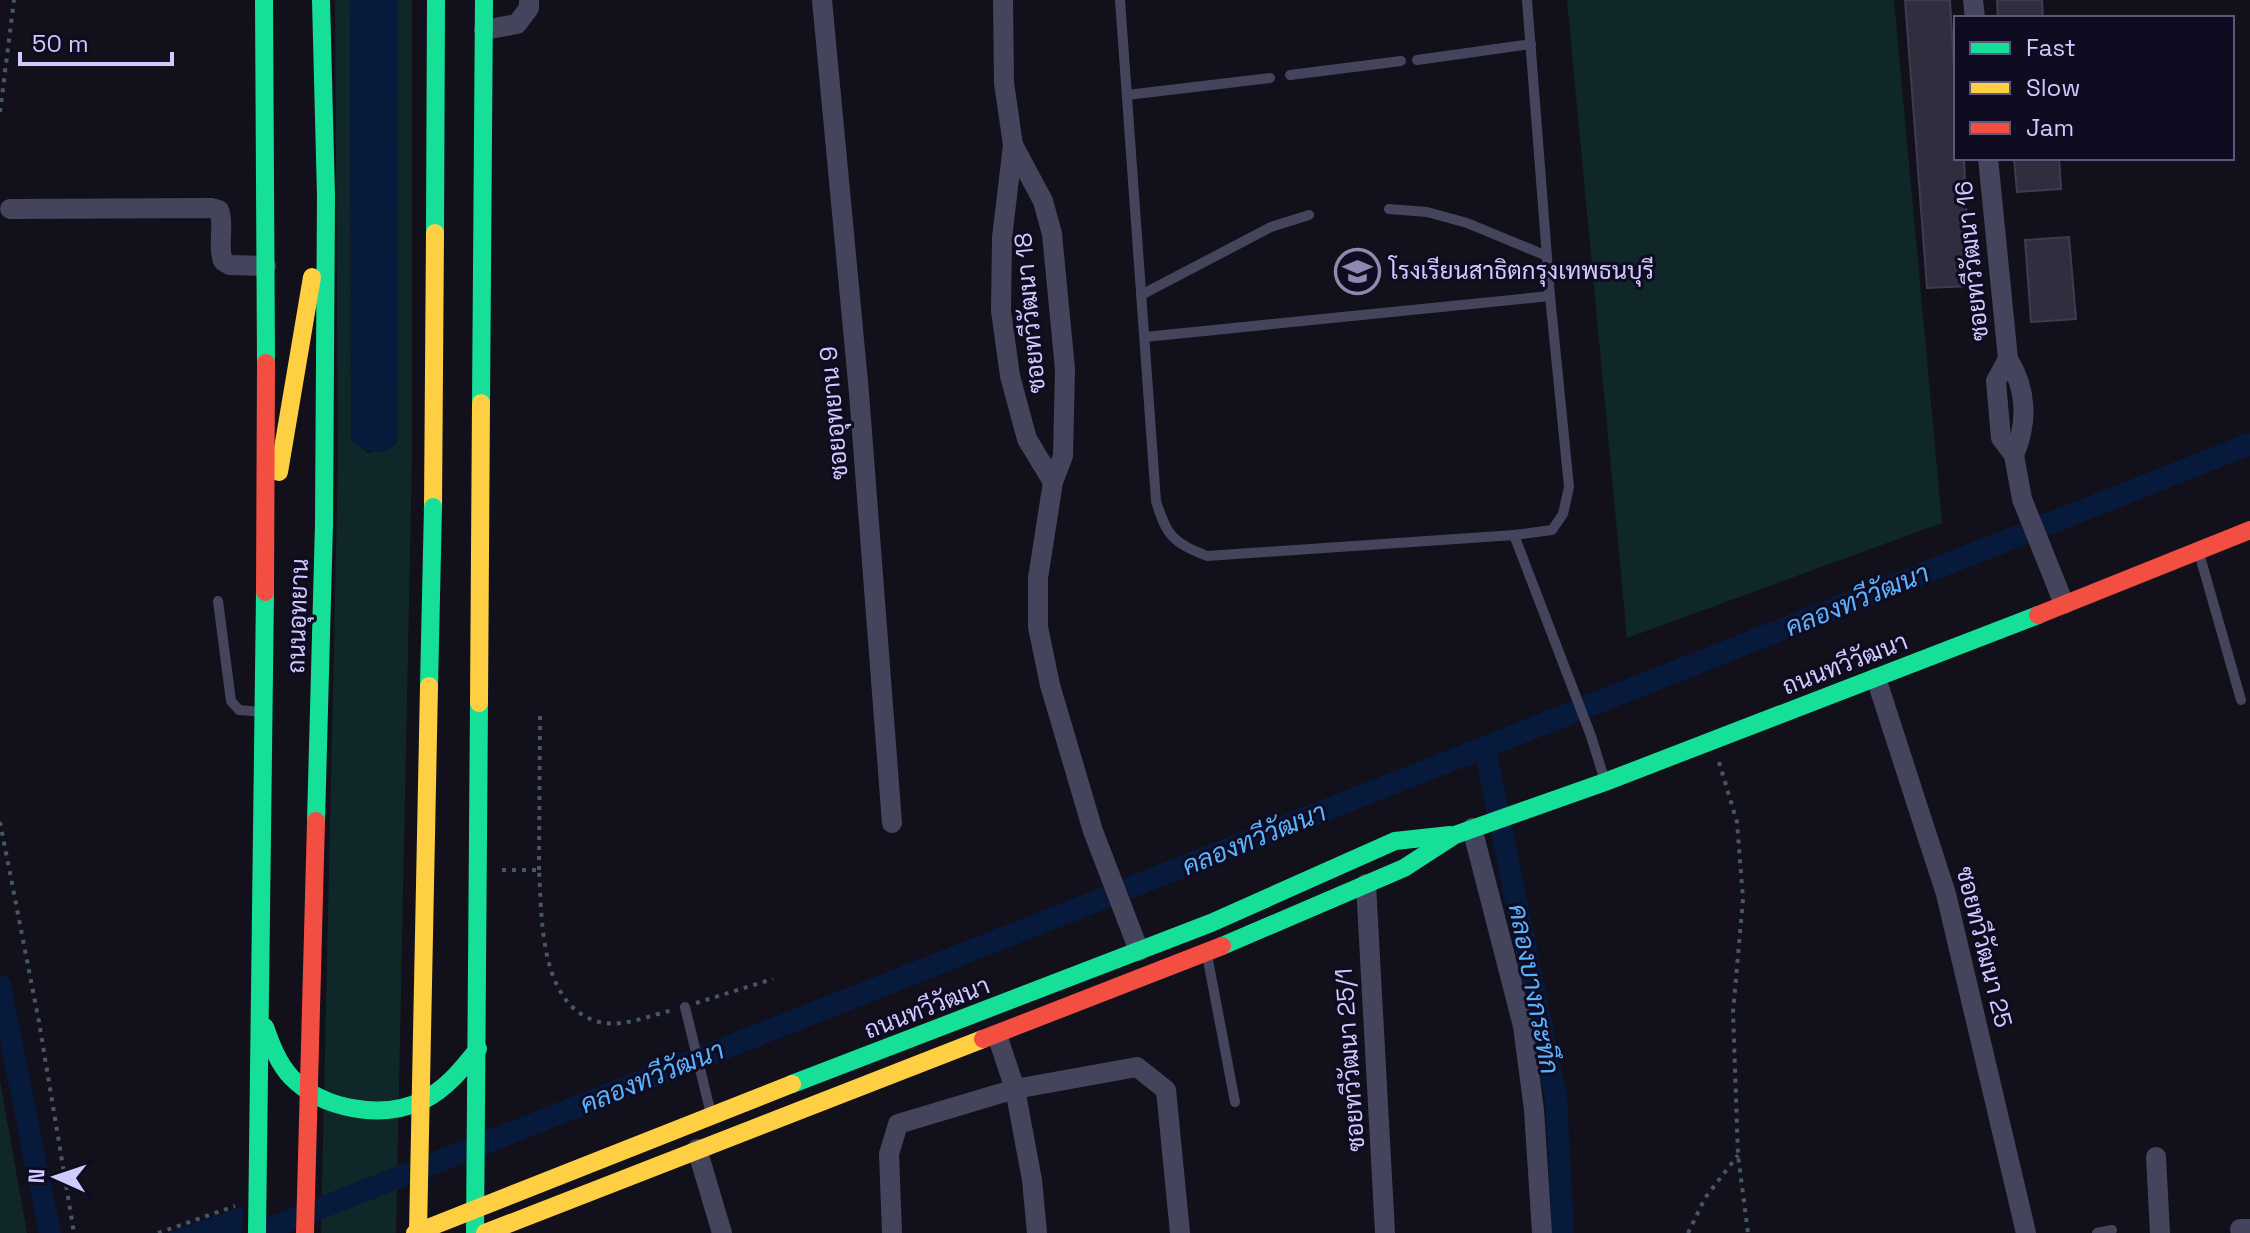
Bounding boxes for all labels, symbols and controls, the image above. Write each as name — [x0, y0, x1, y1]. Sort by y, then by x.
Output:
scale bar — [20, 16, 172, 66]
legend — [1954, 16, 2234, 160]
text: 50 m — [32, 28, 89, 59]
text: Fast — [2026, 32, 2076, 63]
text: Slow — [2026, 72, 2080, 103]
text: Jam — [2026, 112, 2074, 143]
street label: ซอยทวีวัฒนา 16 — [1948, 180, 1995, 343]
street label: ซอยทวีวัฒนา 18 — [1007, 232, 1052, 395]
school or university icon: โรงเรียนสาธิตกรุงเทพธนบุรี — [1334, 247, 1382, 295]
place label: โรงเรียนสาธิตกรุงเทพธนบุรี — [1387, 255, 1654, 287]
street label: ซอยอุทยาน 9 — [812, 345, 856, 481]
water label: คลองทวีวัฒนา — [1780, 556, 1934, 644]
street label: ถนนอุทยาน — [280, 558, 316, 674]
street label: ถนนทวีวัฒนา — [1778, 625, 1912, 702]
water label: คลองทวีวัฒนา — [1177, 795, 1331, 883]
street label: ซอยทวีวัฒนา 25 — [1950, 863, 2019, 1031]
water label: คลองบางกระทึก — [1501, 901, 1567, 1077]
street label: ซอยทวีวัฒนา 25/1 — [1328, 967, 1371, 1153]
street label: ถนนทวีวัฒนา — [860, 969, 994, 1046]
water label: คลองทวีวัฒนา — [575, 1033, 729, 1121]
north arrow — [16, 1137, 96, 1217]
text: N — [22, 1168, 50, 1184]

